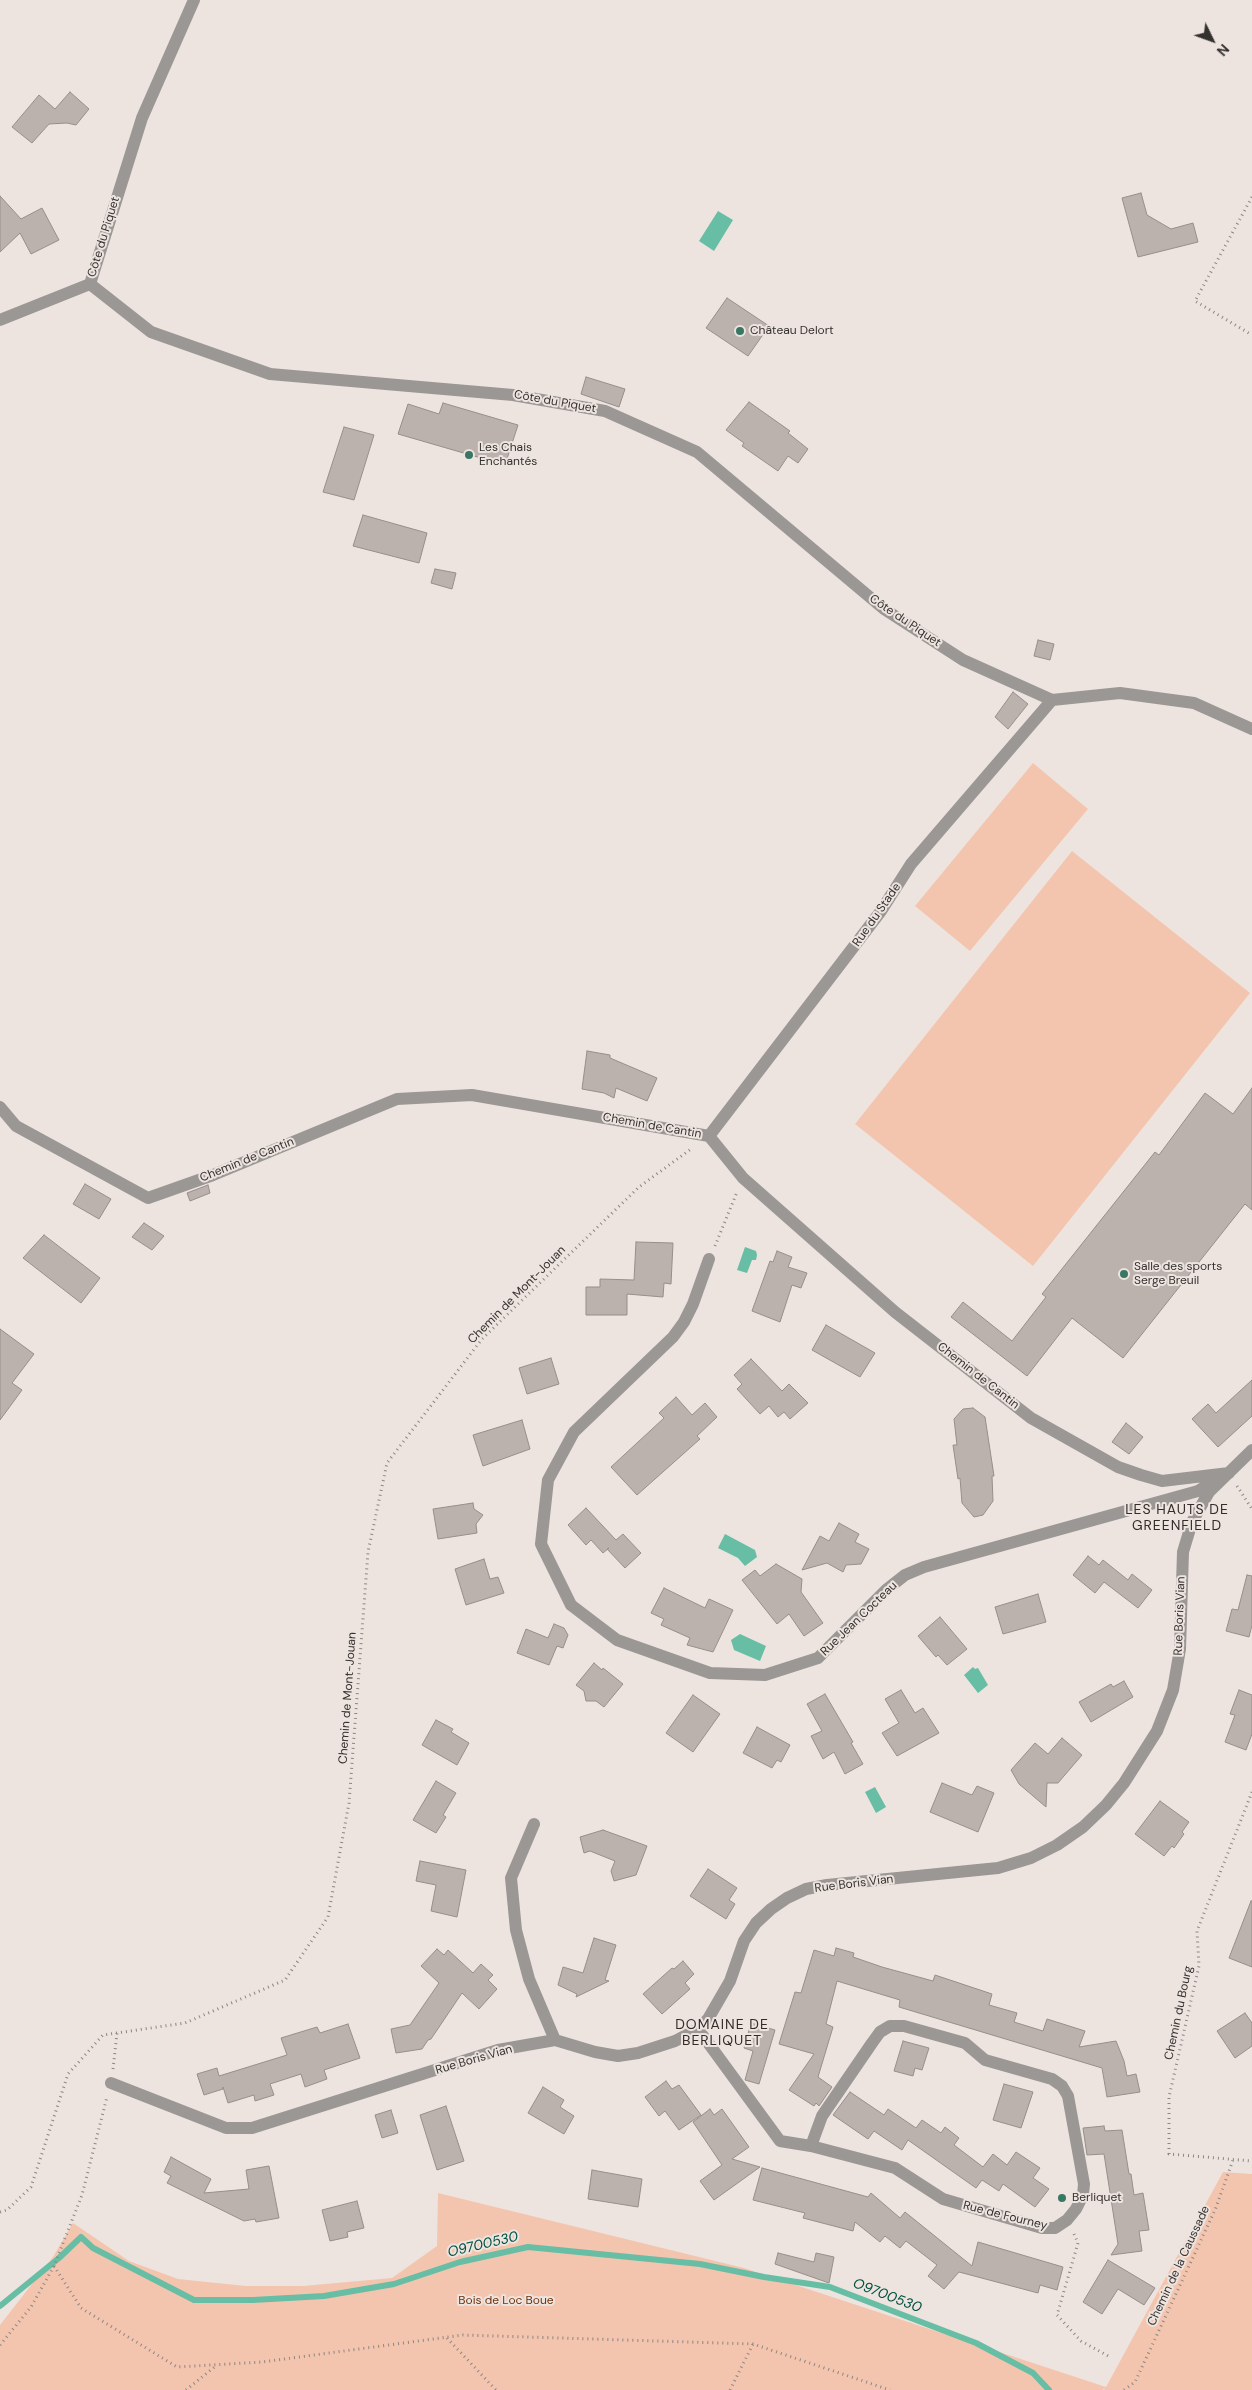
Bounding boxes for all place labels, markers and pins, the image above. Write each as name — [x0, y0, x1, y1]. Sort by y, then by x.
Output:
place label: Château Delort — [750, 324, 834, 338]
marker: Château Delort — [734, 325, 746, 337]
place label: Les Chais Enchantés — [479, 441, 537, 469]
marker: Les Chais Enchantés — [463, 449, 475, 461]
place label: Salle des sports Serge Breuil — [1134, 1260, 1222, 1288]
marker: Salle des sports Serge Breuil — [1118, 1268, 1130, 1280]
place label: Berliquet — [1072, 2191, 1122, 2205]
marker: Berliquet — [1056, 2192, 1068, 2204]

